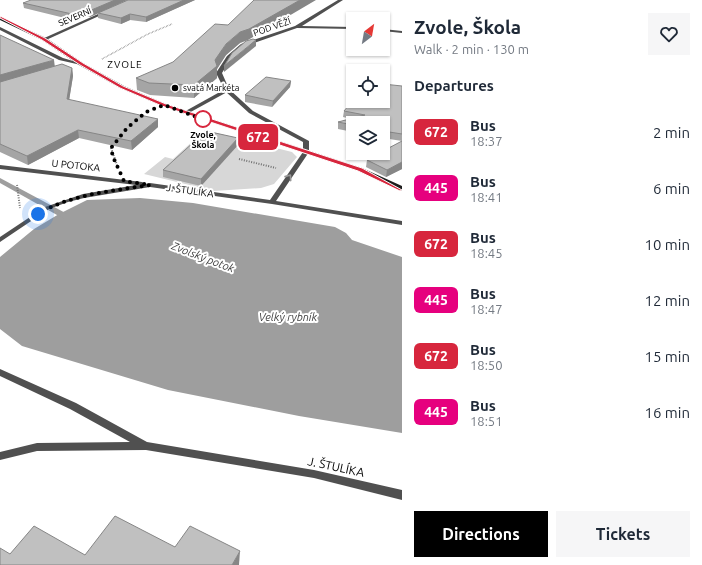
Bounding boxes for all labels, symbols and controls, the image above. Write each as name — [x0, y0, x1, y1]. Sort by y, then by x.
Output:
street label: SEVERNÍ — [56, 3, 94, 28]
north arrow — [346, 12, 390, 56]
map controls — [346, 12, 390, 160]
button: heart — [648, 13, 690, 55]
street label: POD VĚŽÍ — [251, 14, 293, 38]
text: Zvole, Škola — [414, 16, 521, 38]
text: Walk · 2 min · 130 m — [414, 42, 529, 56]
district label: ZVOLE — [107, 59, 143, 70]
button: locate — [346, 64, 390, 108]
text: Departures — [414, 77, 494, 94]
marker: svatá Markéta — [170, 83, 180, 93]
place label: svatá Markéta — [183, 83, 240, 93]
marker: Zvole, Škola — [194, 110, 212, 128]
button: layers — [346, 116, 390, 160]
text: Bus — [470, 117, 496, 134]
line badge: 672 — [235, 124, 281, 150]
text: 672 — [424, 124, 448, 140]
text: 2 min — [653, 124, 690, 141]
text: 672 — [246, 129, 270, 145]
place label: Zvole, Škola — [190, 130, 216, 150]
text: 18:37 — [470, 134, 503, 148]
street label: U POTOKA — [51, 157, 101, 174]
text: Bus — [470, 173, 496, 190]
one-way arrow — [284, 174, 292, 181]
text: 445 — [424, 180, 448, 196]
text: 6 min — [653, 180, 690, 197]
street label: J. ŠTULÍKA — [165, 181, 215, 199]
text: 18:41 — [470, 190, 503, 204]
your location — [28, 204, 48, 224]
text: Bus — [470, 229, 496, 246]
text: 672 — [424, 236, 448, 252]
text: 10 min — [644, 236, 690, 253]
water label: Zvolský potok — [169, 239, 236, 275]
text: 18:45 — [470, 246, 503, 260]
text: Bus — [470, 285, 496, 302]
text: 445 — [424, 292, 448, 308]
text: 12 min — [644, 292, 690, 309]
text: 18:47 — [470, 302, 503, 316]
water label: Velký rybník — [259, 311, 318, 323]
text: Bus — [470, 341, 496, 358]
text: 672 — [424, 348, 448, 364]
text: 15 min — [644, 348, 690, 365]
text: 18:50 — [470, 358, 503, 372]
text: Bus — [470, 397, 496, 414]
text: 445 — [424, 404, 448, 420]
text: 16 min — [644, 404, 690, 421]
text: 18:51 — [470, 414, 503, 428]
street label: J. ŠTULÍKA — [307, 454, 366, 479]
button: Directions — [414, 511, 548, 557]
button: Tickets — [556, 511, 690, 557]

